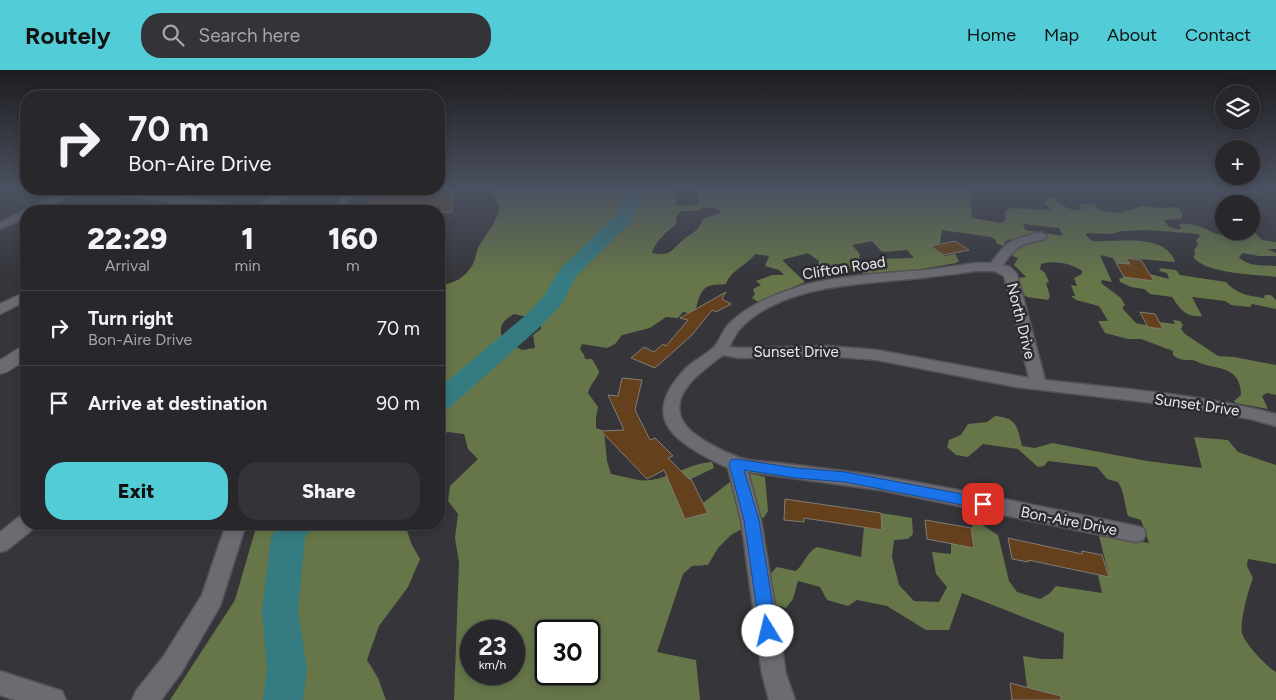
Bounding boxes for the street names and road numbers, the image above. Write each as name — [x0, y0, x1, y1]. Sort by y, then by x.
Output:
street label: Clifton Road — [801, 253, 887, 283]
street label: North Drive — [1003, 281, 1039, 361]
street label: Sunset Drive — [753, 343, 839, 361]
street label: Sunset Drive — [1154, 390, 1240, 420]
street label: Bon-Aire Drive — [1019, 503, 1119, 539]

